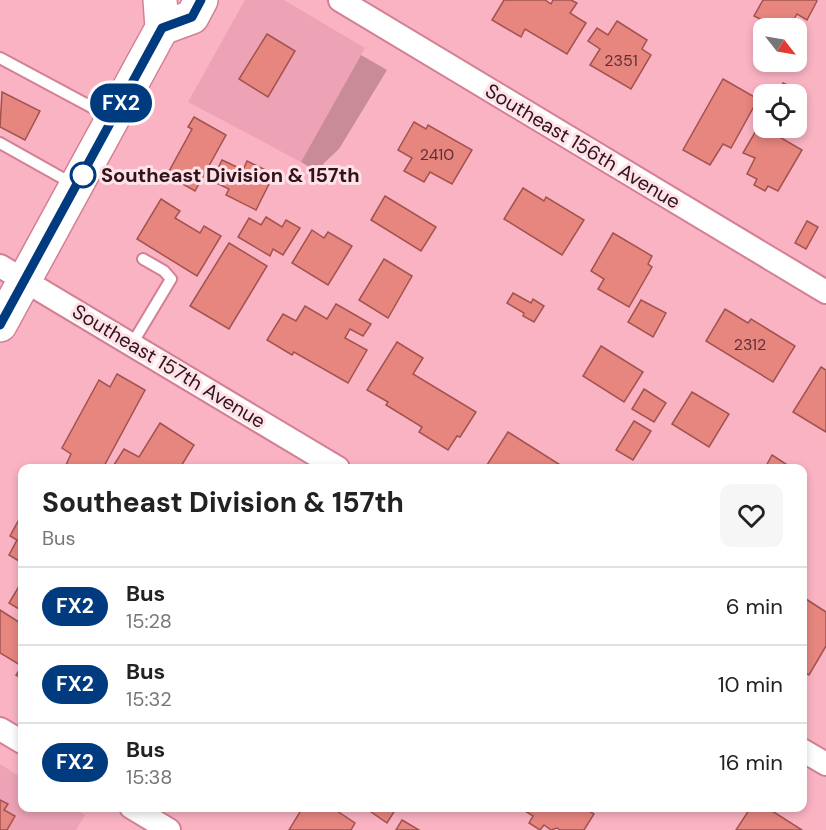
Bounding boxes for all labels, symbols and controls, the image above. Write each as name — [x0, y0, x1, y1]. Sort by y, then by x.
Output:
north arrow — [753, 18, 807, 72]
map controls — [753, 18, 807, 138]
house number: 2351 — [604, 50, 638, 71]
street label: Southeast 156th Avenue — [481, 77, 685, 215]
line badge: FX2 — [86, 84, 156, 122]
button: locate — [753, 84, 807, 138]
text: FX2 — [102, 89, 140, 117]
house number: 2410 — [420, 144, 454, 165]
marker: Southeast Division & 157th — [70, 162, 96, 188]
place label: Southeast Division & 157th — [101, 162, 360, 188]
street label: Southeast 157th Avenue — [68, 298, 270, 434]
house number: 2312 — [734, 334, 766, 355]
text: Southeast Division & 157th — [42, 484, 404, 521]
button: heart — [720, 484, 783, 547]
text: Bus — [42, 525, 76, 551]
text: Bus — [126, 579, 165, 608]
text: FX2 — [56, 592, 94, 620]
text: 6 min — [726, 592, 783, 621]
text: 15:28 — [126, 608, 172, 634]
text: Bus — [126, 657, 165, 686]
text: FX2 — [56, 670, 94, 698]
text: 10 min — [718, 670, 783, 699]
text: 15:32 — [126, 686, 172, 712]
text: Bus — [126, 735, 165, 764]
text: FX2 — [56, 748, 94, 776]
text: 16 min — [719, 748, 783, 777]
text: 15:38 — [126, 764, 172, 790]

